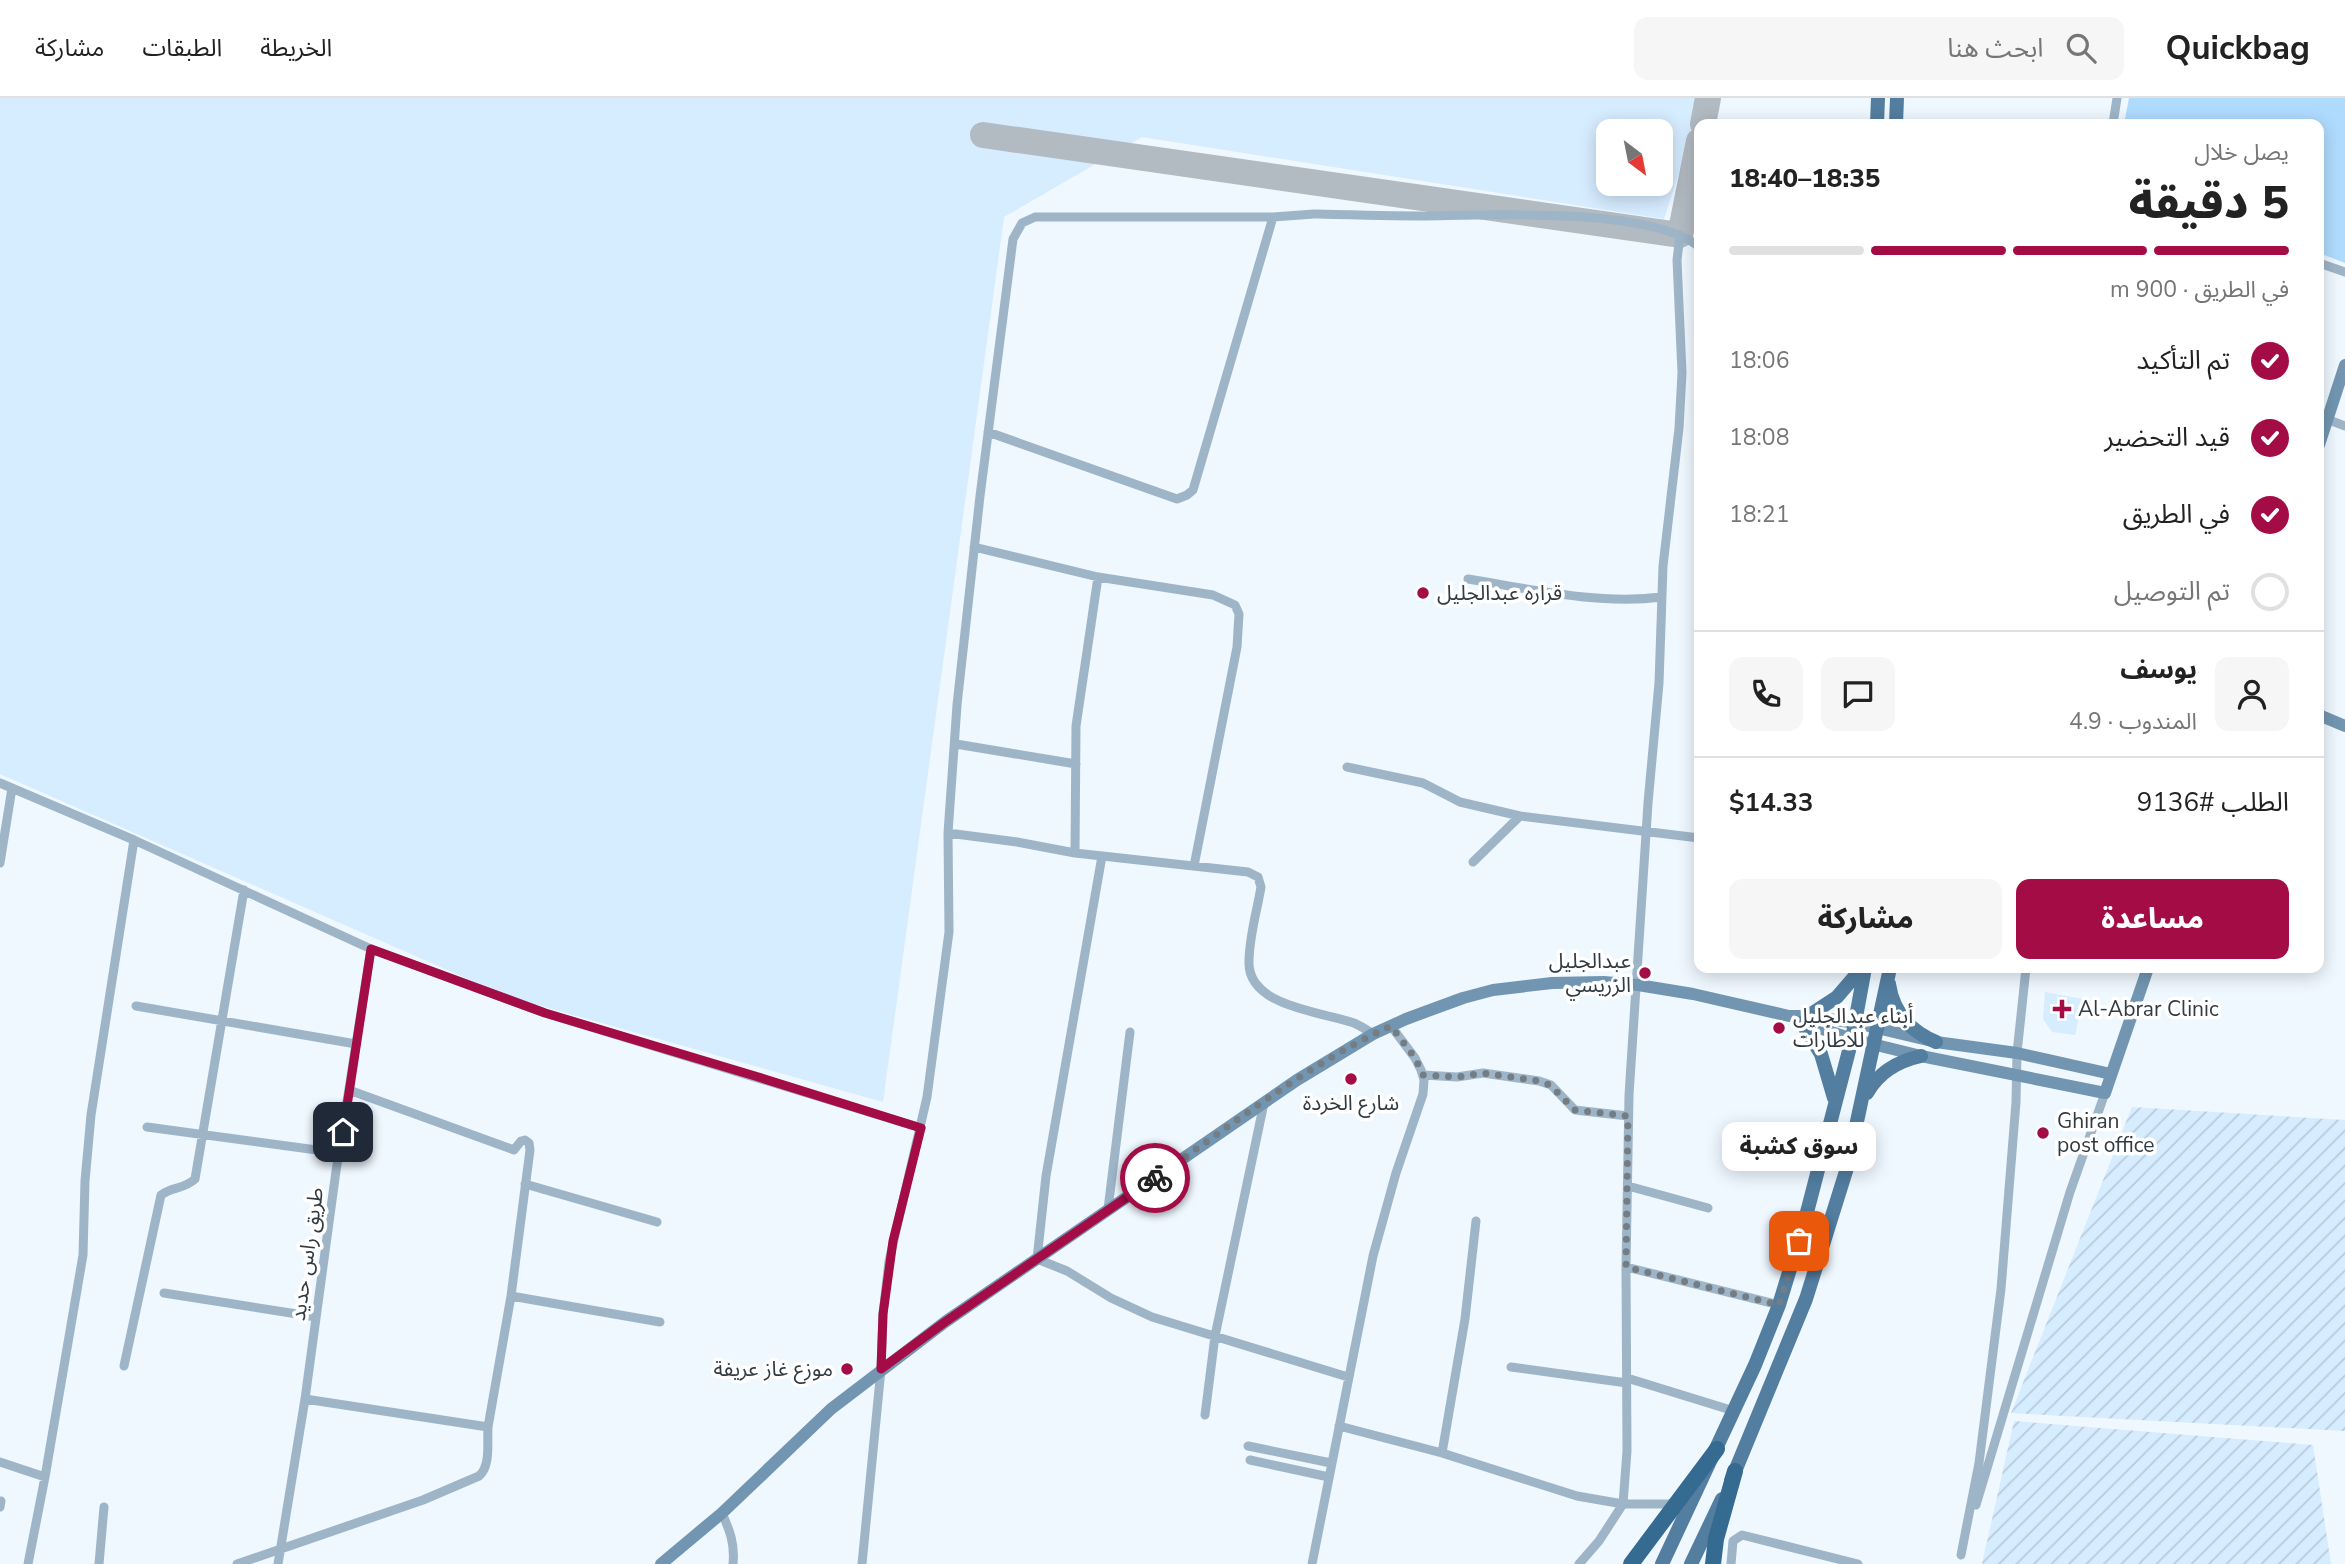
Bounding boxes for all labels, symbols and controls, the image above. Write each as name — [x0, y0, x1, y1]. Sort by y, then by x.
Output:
search box — [1634, 17, 2124, 80]
text: Quickbag — [2166, 26, 2310, 71]
icon: search — [2062, 29, 2100, 67]
text: ابحث هنا — [1947, 31, 2044, 66]
text: مشاركة — [35, 32, 104, 64]
text: الطبقات — [142, 32, 222, 64]
text: الخريطة — [260, 32, 332, 64]
north arrow — [1596, 119, 1673, 196]
map controls — [1596, 119, 1673, 196]
text: يصل خلال — [2194, 137, 2289, 168]
text: 18:35–18:40 — [1729, 161, 1880, 196]
text: 5 دقيقة — [2128, 171, 2289, 234]
text: في الطريق · 900 m — [2110, 274, 2289, 305]
icon: check — [2251, 342, 2289, 380]
text: تم التأكيد — [2137, 343, 2230, 378]
text: 18:06 — [1729, 345, 1789, 376]
icon: check — [2251, 419, 2289, 457]
text: قيد التحضير — [2104, 420, 2230, 455]
text: 18:08 — [1729, 422, 1789, 453]
icon: check — [2251, 496, 2289, 534]
text: في الطريق — [2123, 497, 2230, 532]
text: 18:21 — [1729, 499, 1789, 530]
text: تم التوصيل — [2114, 574, 2230, 609]
place label: قراره عبدالجليل — [1437, 579, 1562, 607]
marker: قراره عبدالجليل — [1415, 585, 1431, 601]
text: يوسف — [2120, 652, 2197, 687]
button: phone — [1729, 657, 1803, 731]
button: chat — [1821, 657, 1895, 731]
button: person — [2215, 657, 2289, 731]
text: المندوب · 4.9 — [2069, 706, 2197, 737]
text: $14.33 — [1729, 785, 1813, 820]
text: الطلب #9136 — [2137, 785, 2289, 820]
button: مشاركة — [1729, 879, 2002, 959]
button: مساعدة — [2016, 879, 2289, 959]
place label: عبدالجليل الزريسي — [1549, 947, 1631, 1001]
marker: عبدالجليل الزريسي — [1637, 965, 1653, 981]
place label: Al-Abrar Clinic — [2078, 995, 2219, 1023]
marker: Al-Abrar Clinic — [2052, 999, 2072, 1019]
place label: أبناء عبدالجليل للاطارات — [1793, 1002, 1913, 1054]
marker: أبناء عبدالجليل للاطارات — [1771, 1020, 1787, 1036]
marker: شارع الخردة — [1343, 1071, 1359, 1087]
place label: شارع الخردة — [1303, 1089, 1399, 1118]
pin — [313, 1102, 373, 1162]
place label: Ghiran post office — [2057, 1107, 2154, 1159]
icon: home — [324, 1113, 362, 1151]
callout: سوق كشبة — [1722, 1122, 1876, 1171]
marker: Ghiran post office — [2035, 1125, 2051, 1141]
text: سوق كشبة — [1740, 1131, 1858, 1162]
courier — [1120, 1143, 1190, 1213]
icon: bike — [1136, 1159, 1174, 1197]
street label: طريق راس حديد — [284, 1185, 330, 1323]
pin — [1769, 1211, 1829, 1271]
icon: bag — [1780, 1222, 1818, 1260]
place label: موزع غاز عريفة — [713, 1355, 833, 1384]
marker: موزع غاز عريفة — [839, 1361, 855, 1377]

